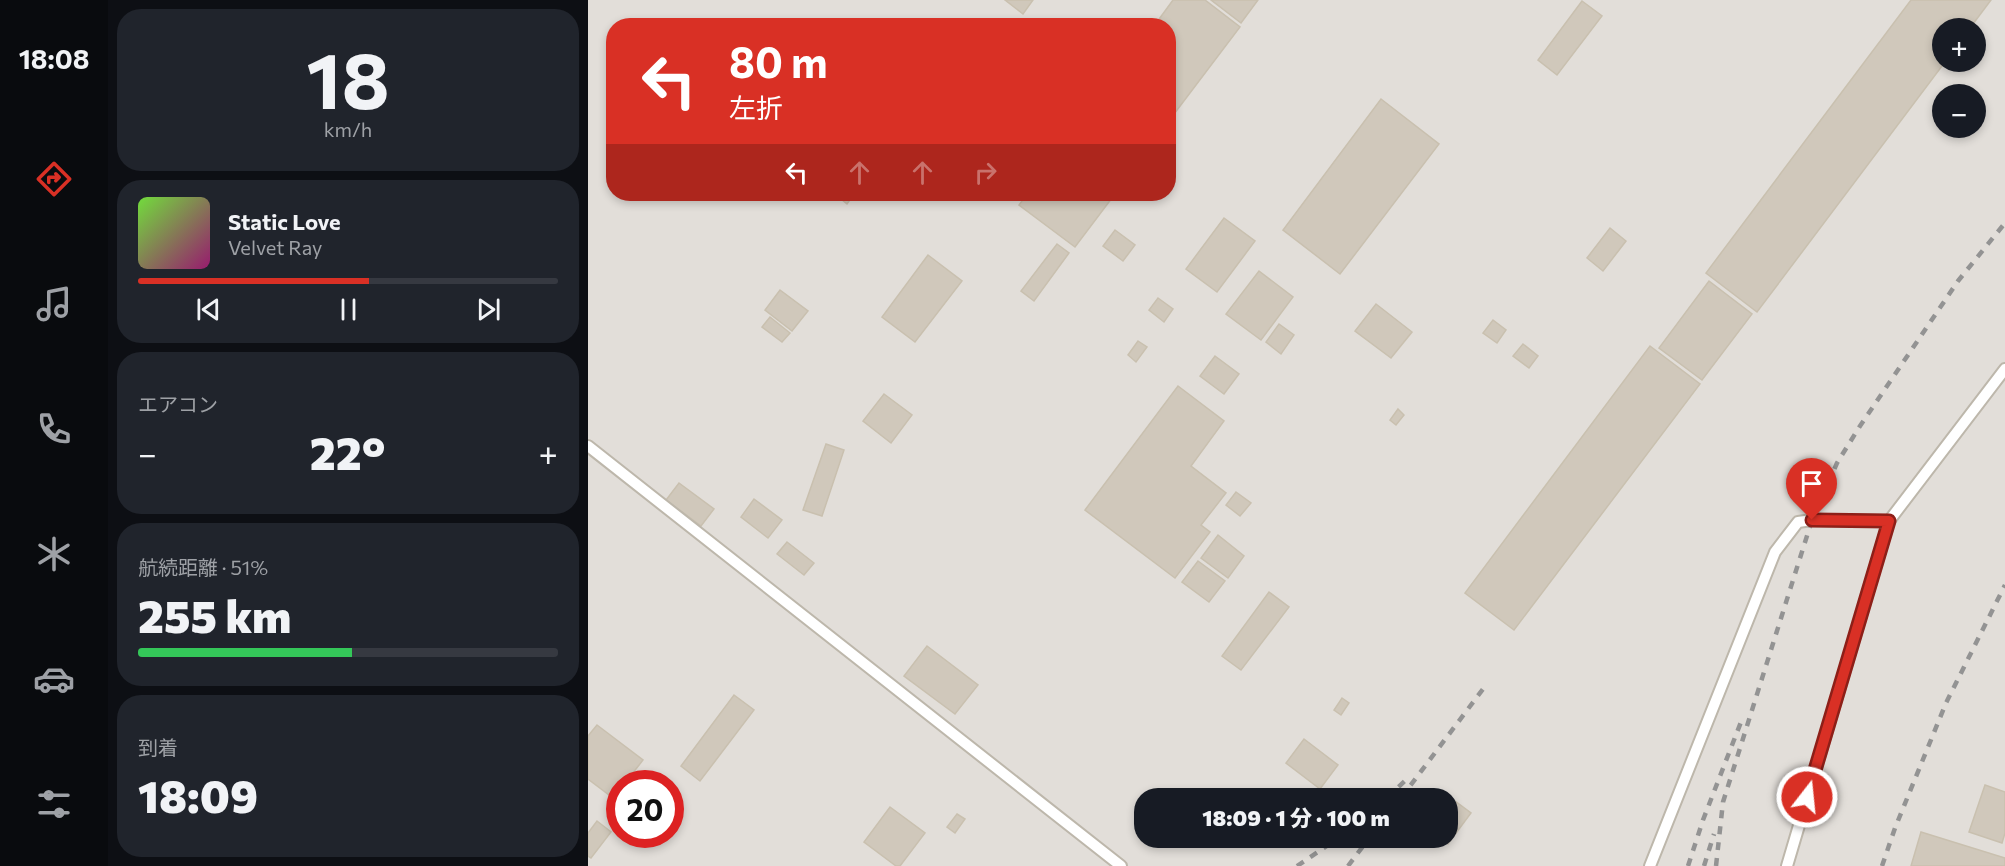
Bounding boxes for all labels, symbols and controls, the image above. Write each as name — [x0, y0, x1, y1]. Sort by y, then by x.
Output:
map controls — [1932, 18, 1986, 138]
button: + — [1932, 18, 1986, 72]
text: 18 — [306, 30, 390, 125]
text: 80 m — [729, 35, 828, 87]
text: 18:08 — [19, 42, 89, 75]
icon: left — [630, 42, 708, 120]
button: − — [1932, 84, 1986, 138]
text: 左折 — [729, 91, 783, 124]
text: km/h — [324, 117, 372, 141]
icon: left — [780, 156, 813, 189]
icon: ahead — [843, 156, 876, 189]
icon: ahead — [906, 156, 939, 189]
icon: right — [969, 156, 1002, 189]
icon: directions — [33, 158, 75, 200]
text: Static Love — [228, 208, 341, 235]
text: Velvet Ray — [228, 235, 322, 259]
icon: music — [33, 283, 75, 325]
icon: previous — [192, 293, 225, 326]
icon: pause — [332, 293, 365, 326]
icon: next — [472, 293, 505, 326]
text: エアコン — [138, 392, 218, 416]
icon: phone — [33, 408, 75, 450]
text: 22° — [310, 424, 386, 479]
text: − — [138, 432, 157, 473]
text: + — [539, 432, 558, 473]
pin — [1786, 458, 1837, 520]
icon: arrive — [1795, 467, 1828, 500]
icon: climate — [33, 533, 75, 575]
text: 航続距離 · 51% — [138, 555, 268, 579]
text: 255 km — [138, 587, 291, 642]
icon: car — [33, 658, 75, 700]
text: 到着 — [138, 735, 178, 759]
position arrow — [1775, 765, 1839, 829]
text: 18:09 — [138, 767, 258, 822]
speed limit sign: 20 — [606, 770, 684, 848]
icon: filters — [33, 783, 75, 825]
text: 18:09 · 1 分 · 100 m — [1202, 804, 1390, 831]

